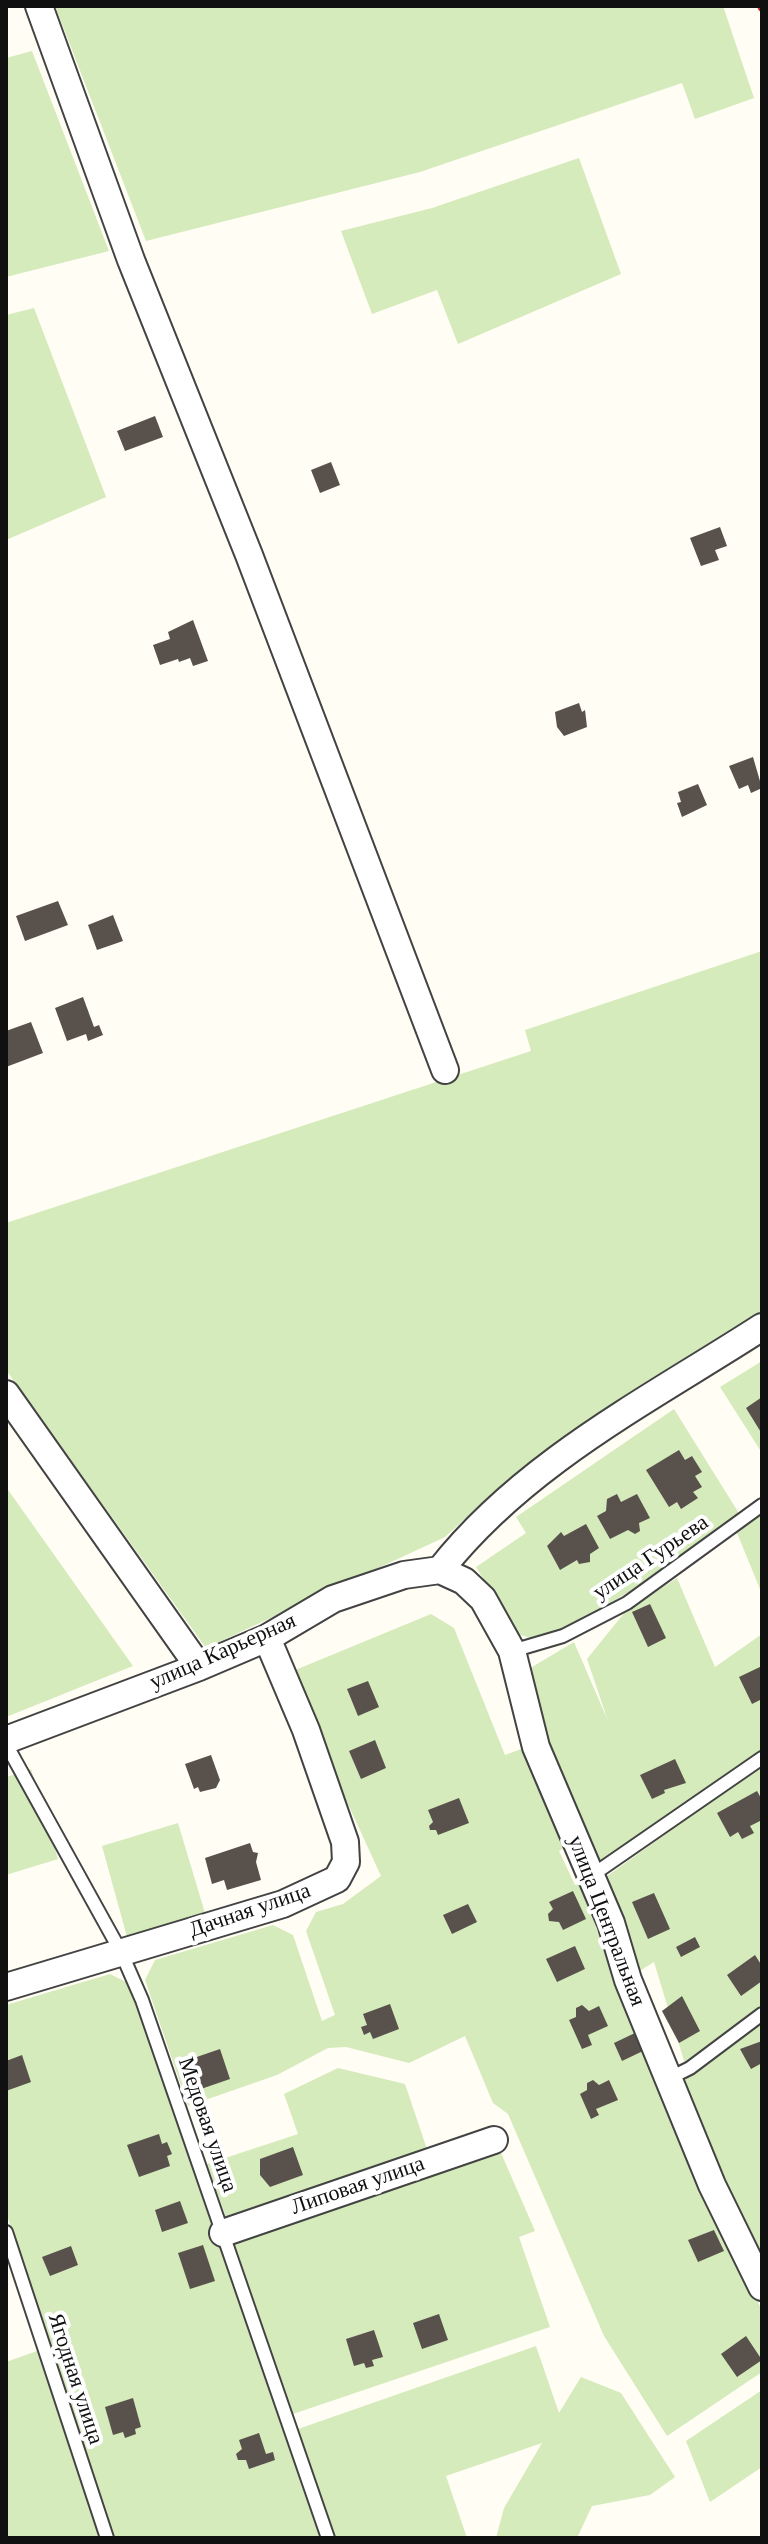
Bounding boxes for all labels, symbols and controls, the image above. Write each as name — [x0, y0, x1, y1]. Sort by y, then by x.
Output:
street label: улица Гурьева — [588, 1510, 714, 1606]
street label: улица Карьерная — [146, 1608, 300, 1696]
street label: улица Центральная — [561, 1832, 651, 2010]
street label: Дачная улица — [186, 1878, 314, 1944]
street label: Медовая улица — [172, 2054, 242, 2196]
street label: Липовая улица — [288, 2151, 428, 2221]
street label: Ягодная улица — [41, 2310, 109, 2448]

